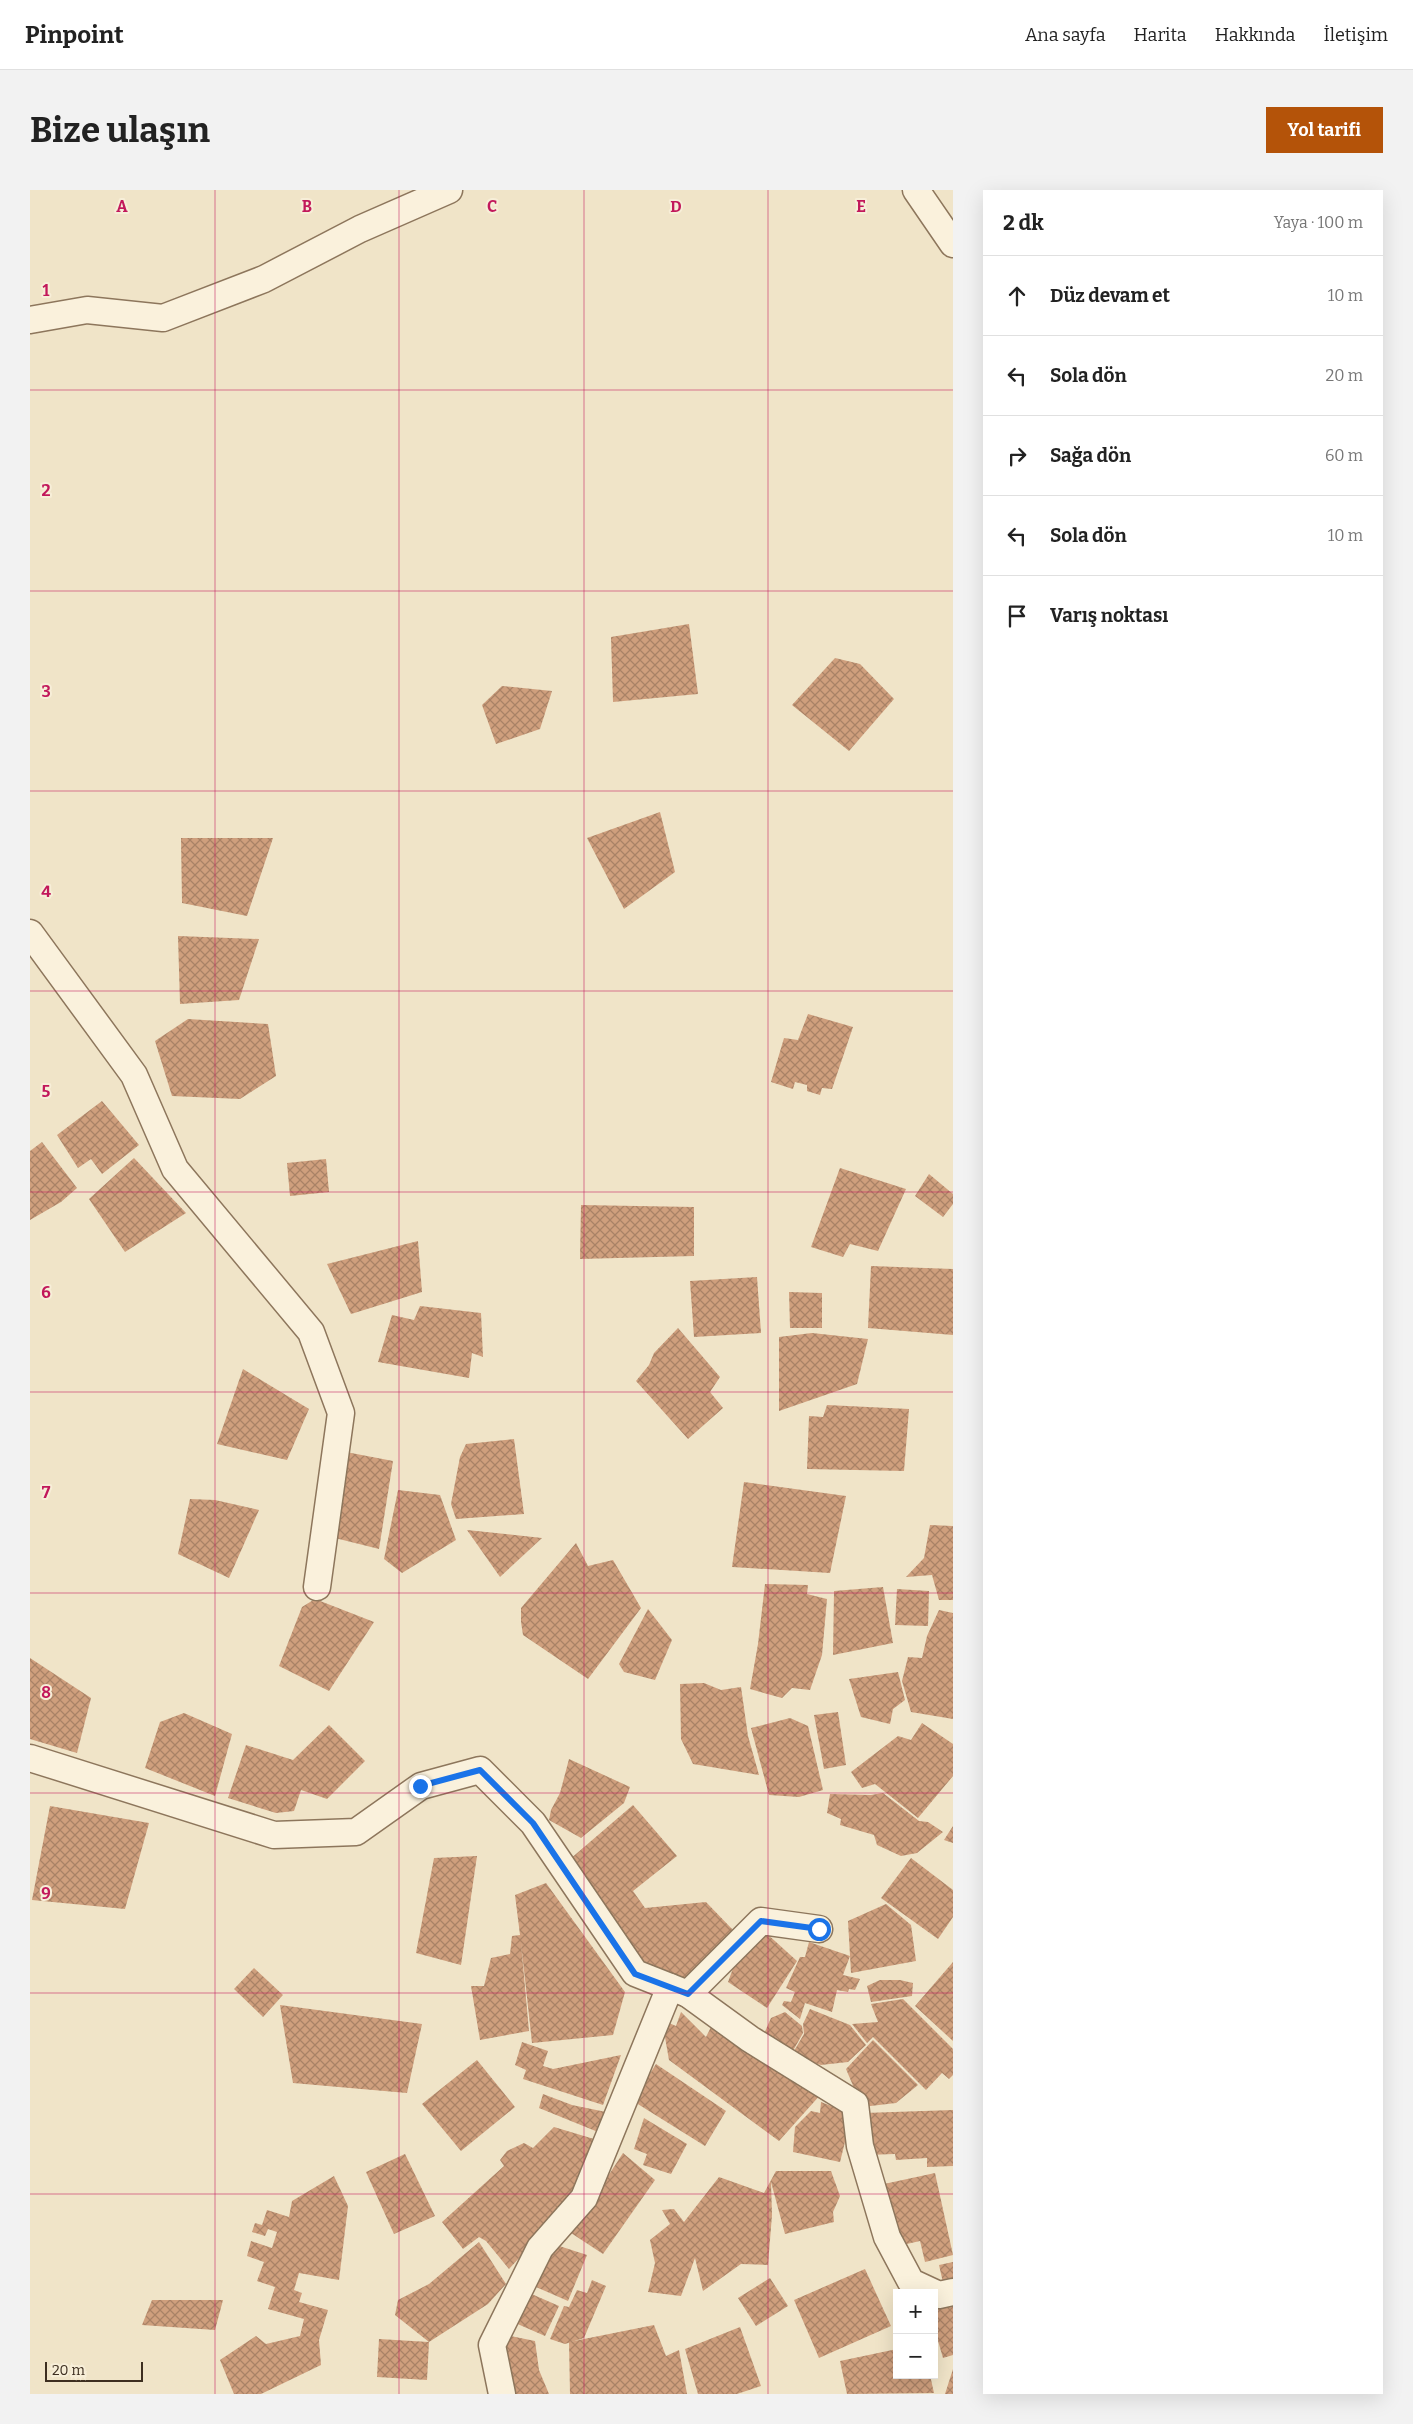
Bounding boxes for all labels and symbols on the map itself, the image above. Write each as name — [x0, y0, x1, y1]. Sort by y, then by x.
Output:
text: A — [116, 197, 128, 216]
text: B — [302, 197, 312, 216]
text: C — [487, 197, 497, 216]
text: D — [670, 197, 682, 216]
text: E — [856, 197, 866, 216]
text: 1 — [43, 281, 50, 300]
text: 2 — [41, 481, 51, 500]
text: 3 — [41, 682, 51, 701]
text: 4 — [41, 882, 51, 901]
text: 5 — [42, 1082, 51, 1101]
text: 6 — [41, 1283, 51, 1302]
text: 7 — [42, 1483, 51, 1502]
text: 8 — [41, 1683, 51, 1702]
route end — [409, 1775, 432, 1798]
text: 9 — [41, 1884, 51, 1903]
route start — [808, 1918, 831, 1941]
scale bar — [45, 2359, 142, 2382]

